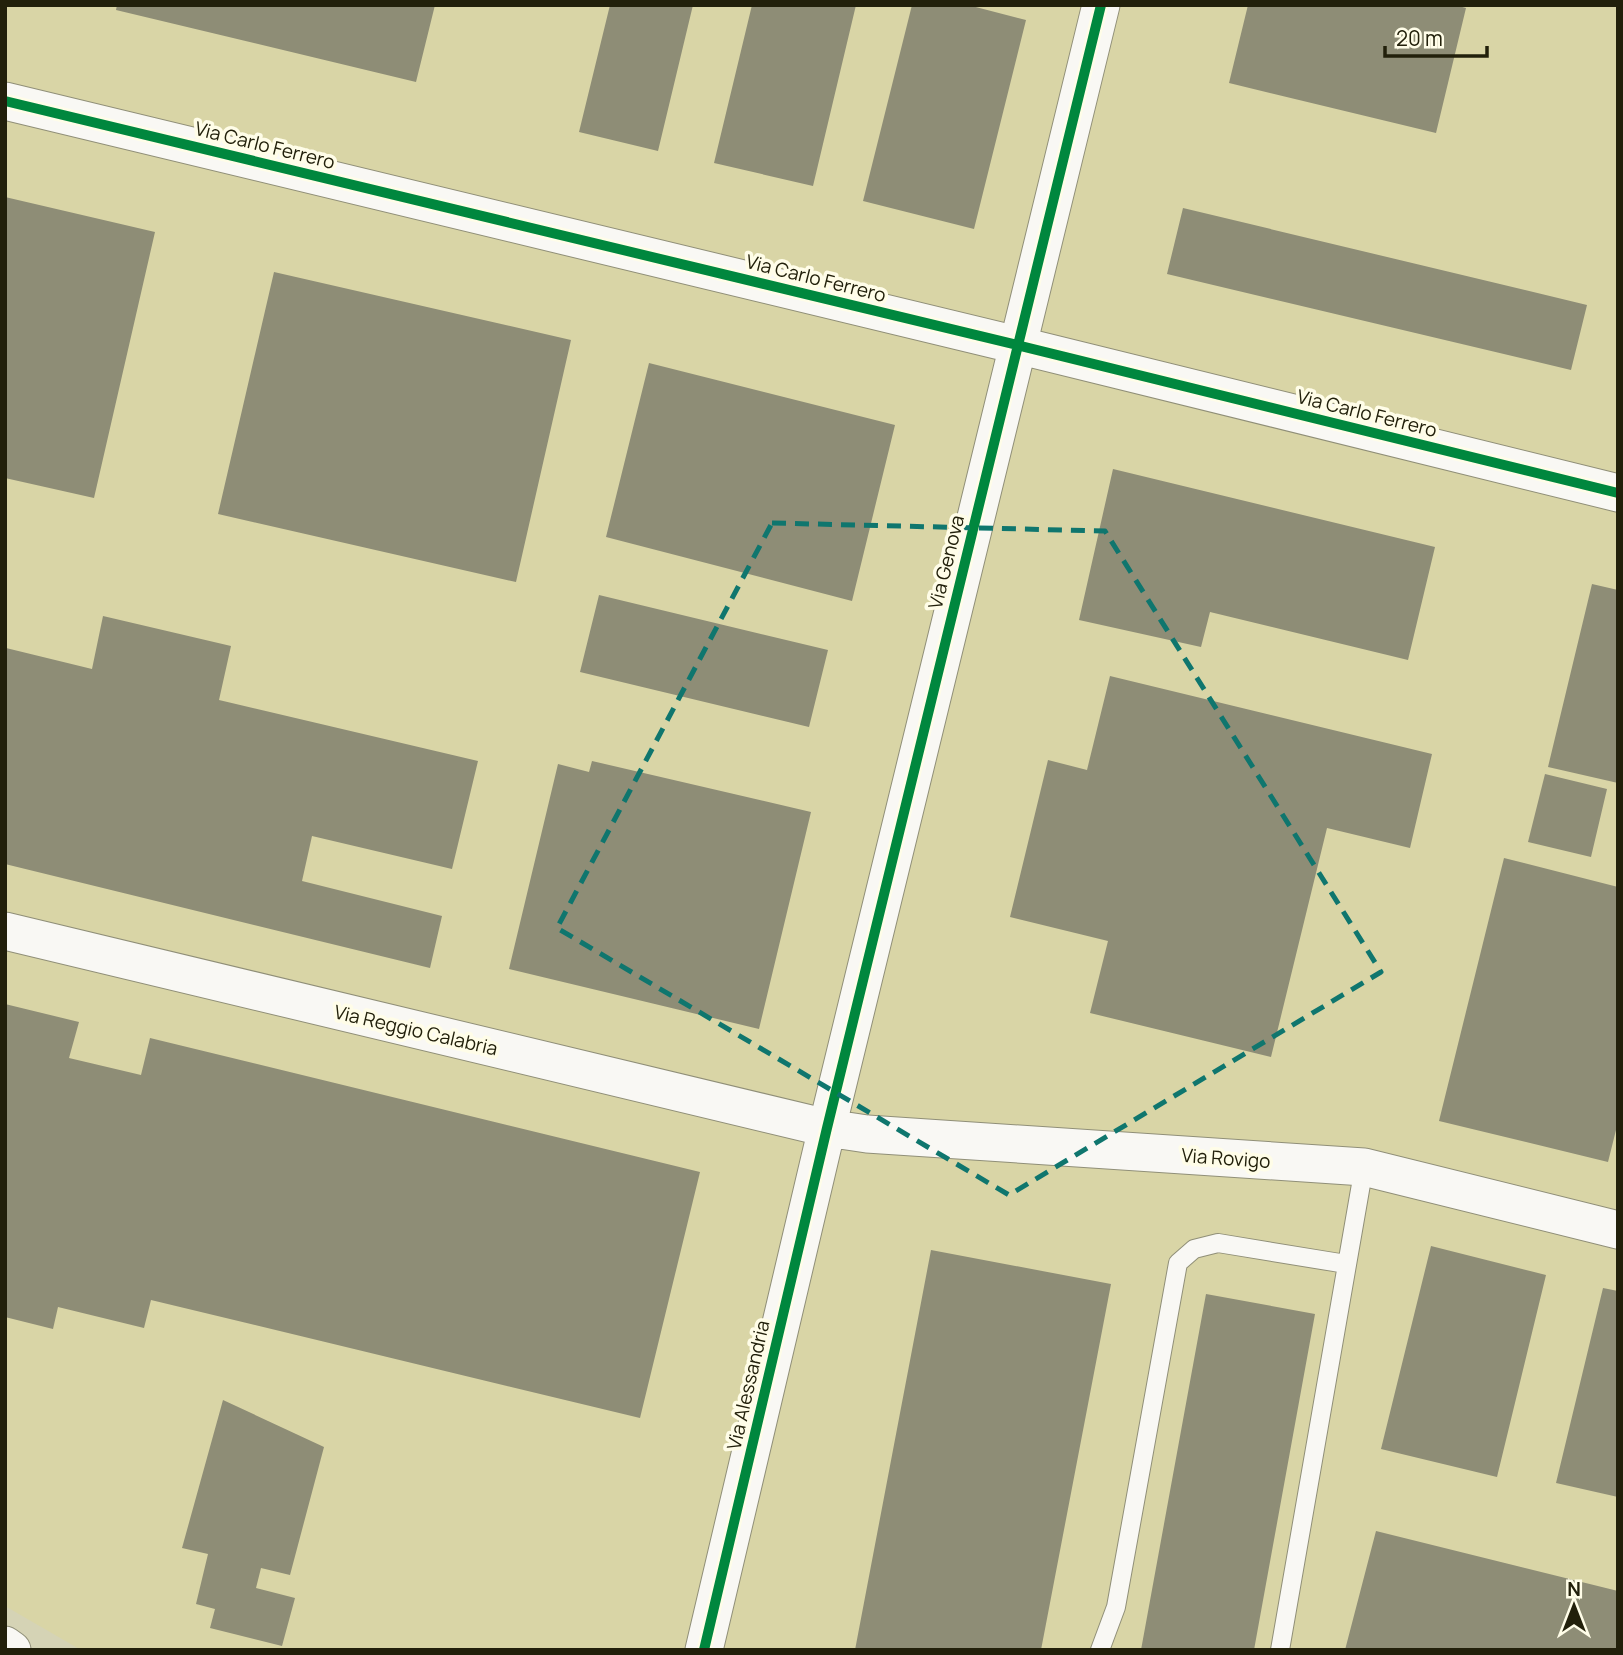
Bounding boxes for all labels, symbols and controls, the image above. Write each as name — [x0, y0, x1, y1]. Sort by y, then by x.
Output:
scale bar — [1385, 14, 1486, 58]
text: 20 m — [1396, 24, 1443, 52]
street label: Via Carlo Ferrero — [192, 115, 338, 175]
street label: Via Carlo Ferrero — [743, 248, 889, 308]
street label: Via Carlo Ferrero — [1294, 383, 1440, 443]
street label: Via Genova — [922, 512, 970, 612]
street label: Via Reggio Calabria — [332, 999, 500, 1061]
street label: Via Rovigo — [1181, 1142, 1271, 1174]
street label: Via Alessandria — [720, 1318, 776, 1452]
north arrow — [1539, 1571, 1609, 1641]
text: N — [1567, 1576, 1581, 1602]

